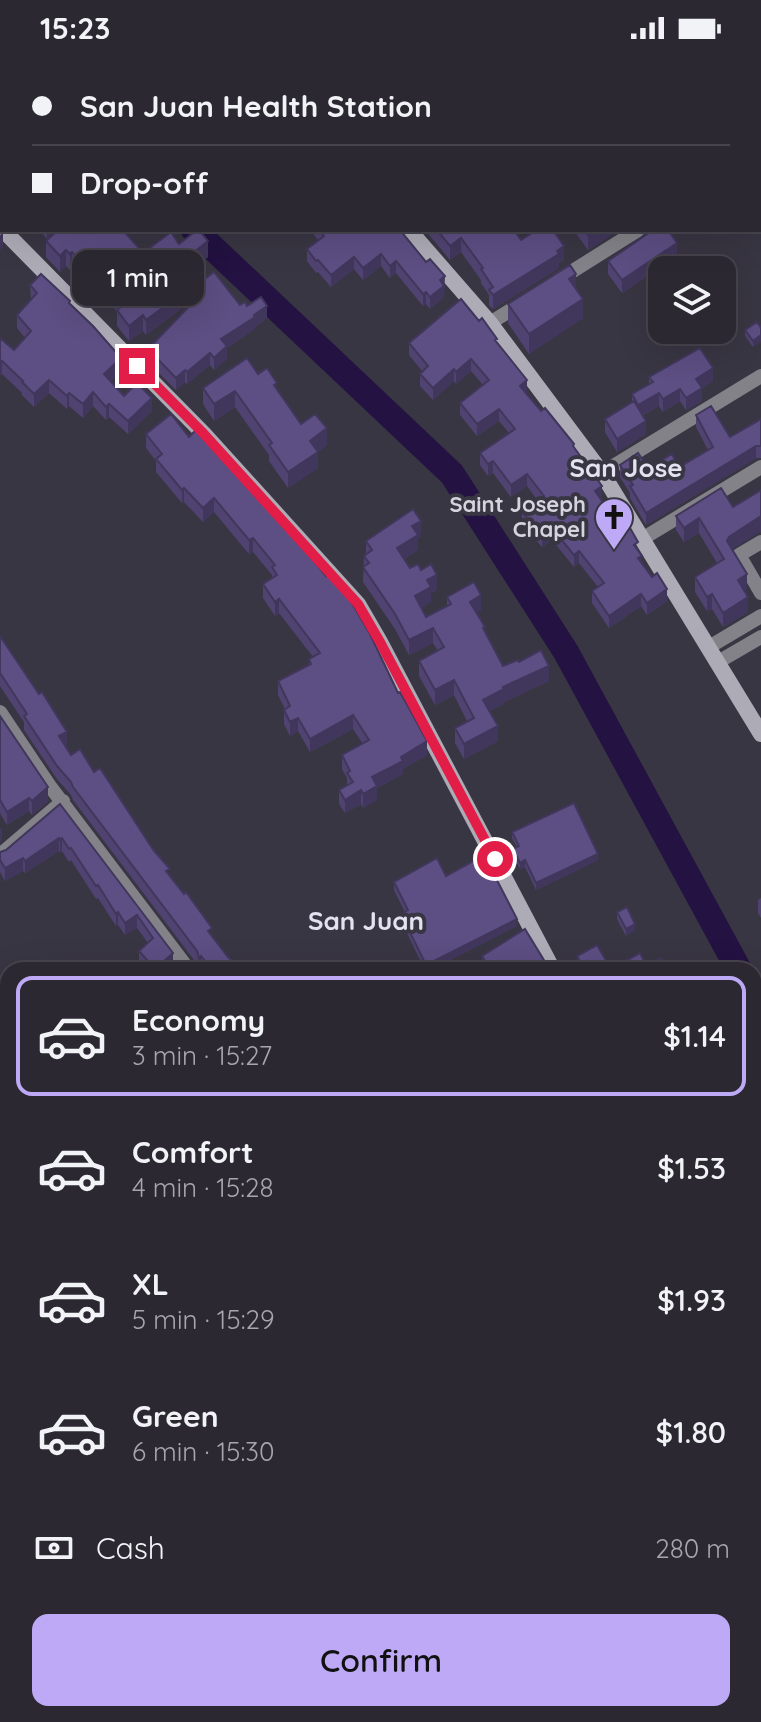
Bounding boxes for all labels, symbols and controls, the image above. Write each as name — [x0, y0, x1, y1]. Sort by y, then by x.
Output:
text: 15:23 — [40, 9, 110, 47]
text: San Juan Health Station — [80, 87, 432, 125]
text: Drop-off — [80, 164, 208, 202]
callout: 1 min — [71, 250, 203, 306]
map controls — [648, 256, 736, 344]
button: layers — [648, 256, 736, 344]
text: 1 min — [107, 261, 169, 294]
route end — [119, 348, 155, 384]
district label: San Jose — [569, 451, 683, 484]
place label: Saint Joseph Chapel — [449, 490, 586, 543]
church icon: Saint Joseph Chapel — [593, 496, 635, 551]
route start — [477, 841, 513, 877]
district label: San Juan — [308, 904, 424, 937]
icon: car — [36, 1000, 108, 1072]
text: Economy — [132, 1001, 265, 1039]
text: $1.14 — [663, 1017, 726, 1055]
text: 3 min · 15:27 — [132, 1039, 272, 1072]
icon: car — [36, 1132, 108, 1204]
text: Comfort — [132, 1133, 253, 1171]
text: $1.53 — [657, 1149, 726, 1187]
text: 4 min · 15:28 — [132, 1171, 273, 1204]
icon: car — [36, 1264, 108, 1336]
text: XL — [132, 1265, 169, 1303]
text: $1.93 — [657, 1281, 726, 1319]
text: 5 min · 15:29 — [132, 1303, 274, 1336]
icon: car — [36, 1396, 108, 1468]
text: Green — [132, 1397, 219, 1435]
text: $1.80 — [656, 1413, 726, 1451]
text: 6 min · 15:30 — [132, 1435, 274, 1468]
icon: cash — [32, 1526, 76, 1570]
text: Cash — [96, 1529, 165, 1567]
text: 280 m — [655, 1532, 730, 1565]
button: Confirm — [32, 1614, 730, 1706]

